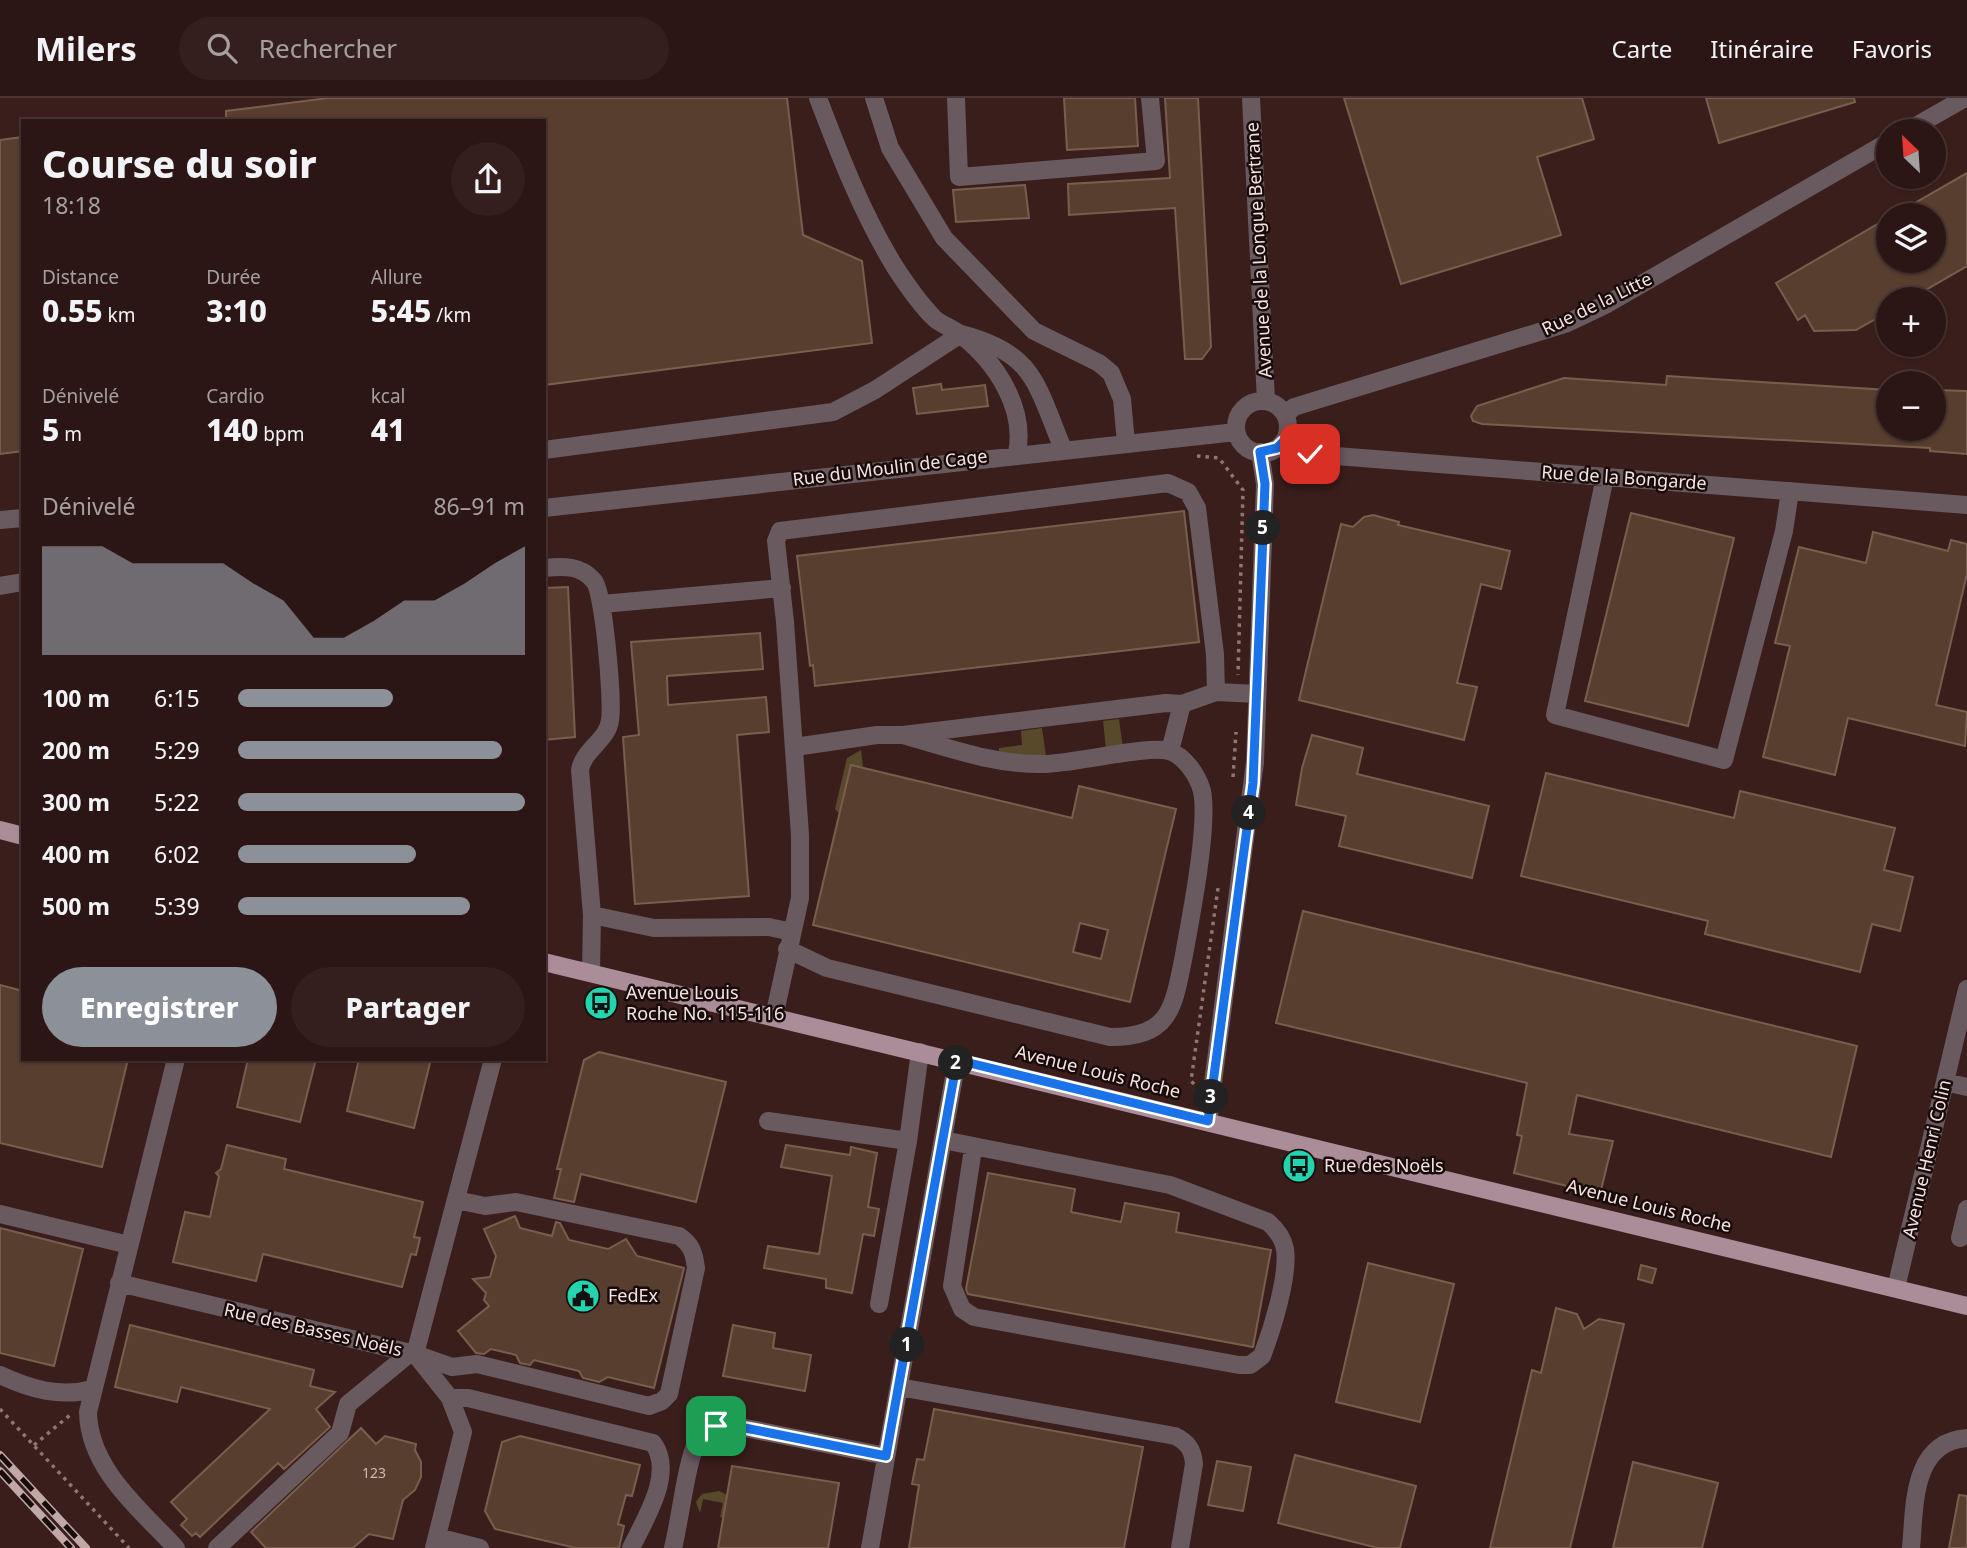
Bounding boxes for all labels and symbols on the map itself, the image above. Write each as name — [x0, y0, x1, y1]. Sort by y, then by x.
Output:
north arrow — [1876, 119, 1946, 189]
street label: Avenue de la Longue Bertrane — [1239, 122, 1277, 378]
street label: Rue de la Litte — [1538, 266, 1656, 340]
pin — [1280, 424, 1340, 484]
street label: Rue du Moulin de Cage — [791, 443, 989, 491]
street label: Rue de la Bongarde — [1541, 459, 1708, 495]
pin: 5 — [1246, 510, 1280, 546]
pin: 4 — [1232, 796, 1266, 830]
place label: Avenue Louis Roche No. 115-116 — [626, 980, 784, 1025]
bus stop icon: Avenue Louis Roche No. 115-116 — [582, 984, 620, 1022]
street label: Avenue Louis Roche — [1013, 1039, 1183, 1103]
pin: 2 — [939, 1046, 974, 1080]
street label: Avenue Henri Colin — [1896, 1077, 1956, 1240]
pin: 3 — [1194, 1080, 1228, 1114]
bus stop icon: Rue des Noëls — [1280, 1147, 1318, 1185]
place label: Rue des Noëls — [1324, 1153, 1444, 1177]
street label: Avenue Louis Roche — [1564, 1173, 1734, 1237]
public building icon: FedEx — [564, 1277, 602, 1315]
place label: FedEx — [608, 1283, 659, 1307]
street label: Rue des Basses Noëls — [222, 1297, 405, 1361]
pin: 1 — [890, 1328, 925, 1362]
pin — [686, 1396, 746, 1456]
house number: 123 — [362, 1463, 386, 1482]

